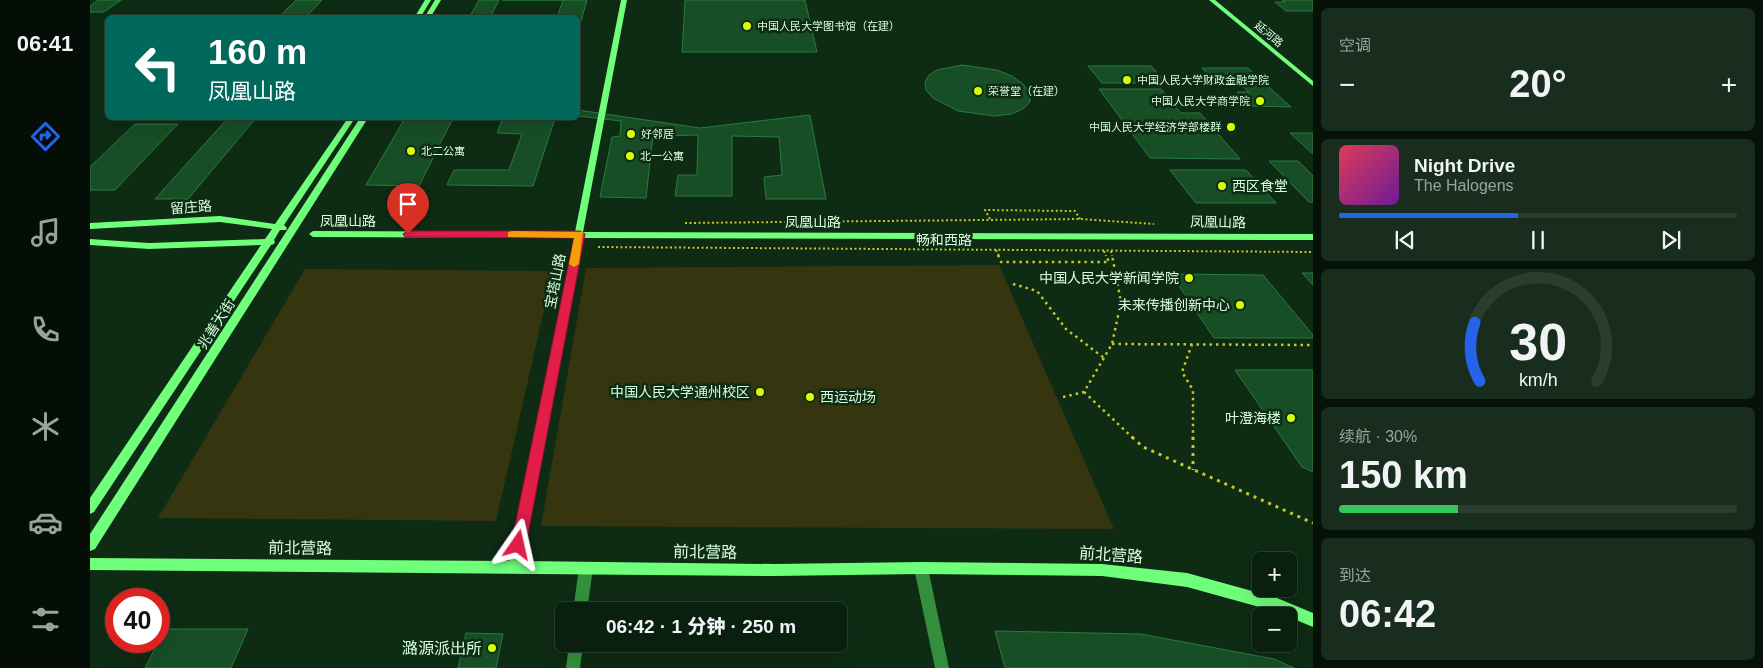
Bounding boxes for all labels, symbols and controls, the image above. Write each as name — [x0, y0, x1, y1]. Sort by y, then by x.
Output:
street label: 延河路 — [1253, 19, 1285, 49]
marker: 中国人民大学图书馆（在建） — [741, 20, 753, 32]
place label: 中国人民大学图书馆（在建） — [757, 20, 900, 32]
text: 06:41 — [17, 31, 73, 56]
text: 160 m — [208, 32, 307, 71]
icon: left — [125, 35, 190, 100]
text: 空调 — [1339, 37, 1371, 54]
text: 20° — [1509, 63, 1567, 105]
text: − — [1339, 69, 1355, 100]
text: + — [1721, 69, 1737, 100]
marker: 中国人民大学财政金融学院 — [1121, 74, 1133, 86]
place label: 中国人民大学财政金融学院 — [1137, 74, 1269, 86]
text: 凤凰山路 — [208, 79, 296, 104]
marker: 荣誉堂（在建） — [972, 85, 984, 97]
place label: 荣誉堂（在建） — [988, 85, 1065, 97]
place label: 中国人民大学商学院 — [1151, 95, 1250, 107]
marker: 中国人民大学商学院 — [1254, 95, 1266, 107]
icon: directions — [28, 119, 63, 154]
place label: 中国人民大学经济学部楼群 — [1089, 121, 1221, 133]
marker: 中国人民大学经济学部楼群 — [1225, 121, 1237, 133]
marker: 好邻居 — [625, 128, 637, 140]
place label: 好邻居 — [641, 128, 674, 140]
marker: 北二公寓 — [405, 145, 417, 157]
place label: 北二公寓 — [421, 145, 465, 157]
marker: 北一公寓 — [624, 150, 636, 162]
place label: 北一公寓 — [640, 150, 684, 162]
text: Night Drive — [1414, 155, 1515, 176]
text: The Halogens — [1414, 177, 1514, 194]
place label: 西区食堂 — [1232, 178, 1288, 194]
marker: 西区食堂 — [1216, 180, 1228, 192]
pin — [387, 183, 429, 234]
icon: arrive — [394, 190, 422, 218]
street label: 留庄路 — [169, 198, 213, 216]
street label: 凤凰山路 — [320, 213, 376, 229]
street label: 凤凰山路 — [785, 214, 841, 230]
street label: 凤凰山路 — [1190, 214, 1246, 230]
icon: music — [28, 215, 63, 250]
icon: previous — [1391, 226, 1419, 254]
icon: pause — [1524, 226, 1552, 254]
icon: next — [1657, 226, 1685, 254]
street label: 畅和西路 — [916, 232, 972, 248]
street label: 宝塔山路 — [542, 252, 568, 310]
place label: 中国人民大学新闻学院 — [1039, 270, 1179, 286]
marker: 中国人民大学新闻学院 — [1183, 272, 1195, 284]
street label: 兆善大街 — [194, 296, 238, 352]
place label: 未来传播创新中心 — [1118, 297, 1230, 313]
marker: 未来传播创新中心 — [1234, 299, 1246, 311]
icon: phone — [28, 312, 63, 347]
text: 30 — [1509, 313, 1567, 371]
text: km/h — [1519, 370, 1557, 390]
place label: 中国人民大学通州校区 — [610, 384, 750, 400]
marker: 中国人民大学通州校区 — [754, 386, 766, 398]
place label: 西运动场 — [820, 389, 876, 405]
marker: 西运动场 — [804, 391, 816, 403]
icon: climate — [28, 409, 63, 444]
place label: 叶澄海楼 — [1225, 410, 1281, 426]
marker: 叶澄海楼 — [1285, 412, 1297, 424]
text: 续航 · 30% — [1339, 428, 1417, 445]
text: 150 km — [1339, 454, 1468, 496]
icon: car — [28, 505, 63, 540]
position arrow — [491, 518, 543, 570]
street label: 前北营路 — [268, 539, 332, 557]
street label: 前北营路 — [673, 543, 737, 561]
street label: 前北营路 — [1078, 544, 1144, 566]
map controls — [1252, 552, 1297, 652]
button: + — [1252, 552, 1297, 597]
text: 到达 — [1339, 567, 1371, 584]
speed limit sign: 40 — [105, 588, 170, 653]
text: 06:42 — [1339, 593, 1436, 635]
icon: filters — [28, 602, 63, 637]
button: − — [1252, 607, 1297, 652]
text: 06:42 · 1 分钟 · 250 m — [606, 616, 796, 637]
place label: 潞源派出所 — [402, 640, 482, 657]
marker: 潞源派出所 — [486, 642, 498, 654]

